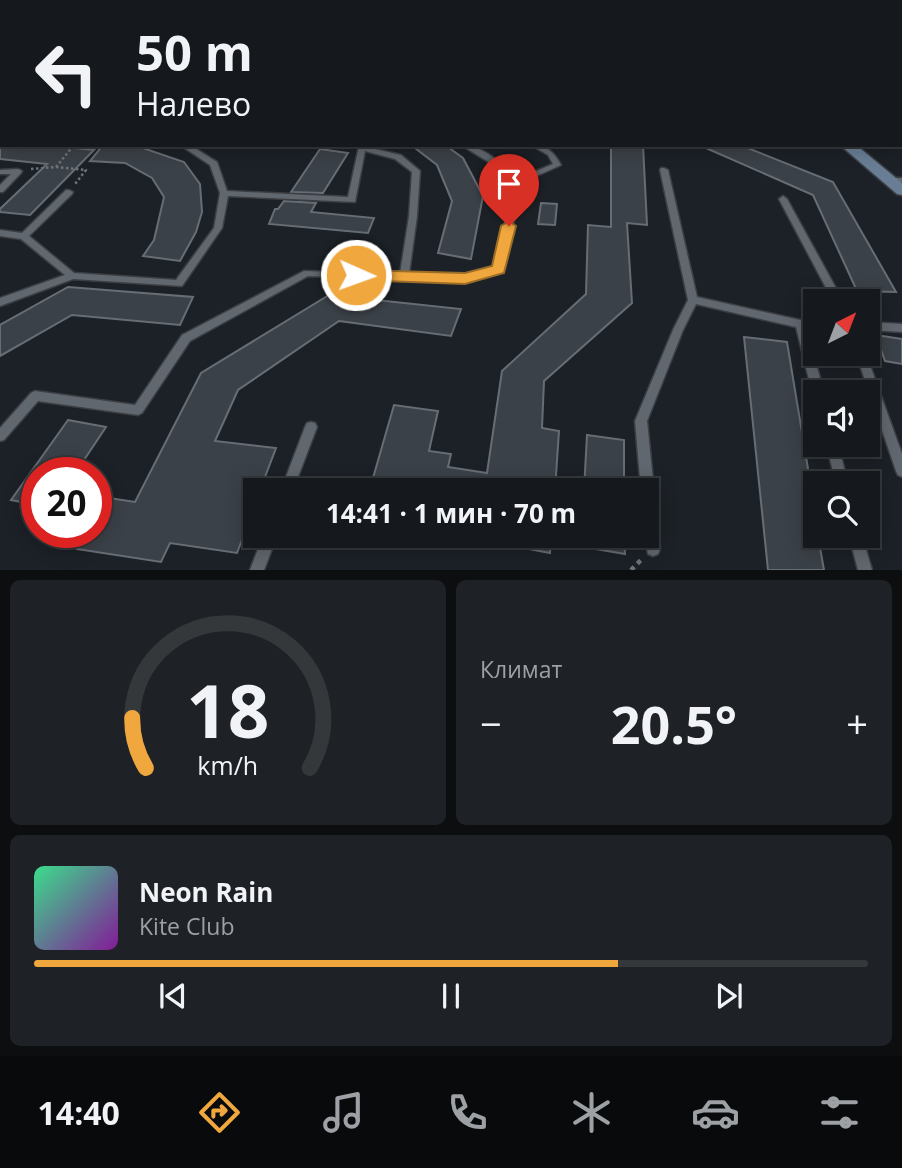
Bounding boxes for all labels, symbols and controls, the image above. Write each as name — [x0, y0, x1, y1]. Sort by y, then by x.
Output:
text: 50 m — [136, 19, 253, 85]
icon: left — [21, 28, 112, 119]
text: Налево — [136, 82, 251, 125]
pin — [479, 154, 539, 226]
icon: arrive — [490, 165, 528, 203]
position arrow — [319, 238, 393, 312]
north arrow — [803, 289, 880, 366]
map controls — [803, 289, 880, 548]
button: sound — [803, 380, 880, 457]
speed limit sign: 20 — [21, 457, 112, 548]
button: search — [803, 471, 880, 548]
text: 14:41 · 1 мин · 70 m — [326, 495, 576, 531]
text: Климат — [480, 653, 562, 685]
text: 18 — [186, 661, 270, 760]
text: 20.5° — [611, 688, 737, 759]
text: − — [480, 697, 502, 749]
text: + — [846, 697, 868, 749]
text: km/h — [198, 748, 258, 782]
text: Neon Rain — [139, 874, 273, 910]
text: Kite Club — [139, 910, 234, 942]
icon: previous — [154, 977, 192, 1015]
icon: pause — [432, 977, 470, 1015]
icon: next — [710, 977, 748, 1015]
icon: directions — [195, 1088, 244, 1137]
icon: music — [319, 1088, 368, 1137]
icon: phone — [443, 1088, 492, 1137]
icon: climate — [567, 1088, 616, 1137]
icon: car — [691, 1088, 740, 1137]
icon: filters — [815, 1088, 864, 1137]
text: 14:40 — [38, 1091, 120, 1134]

